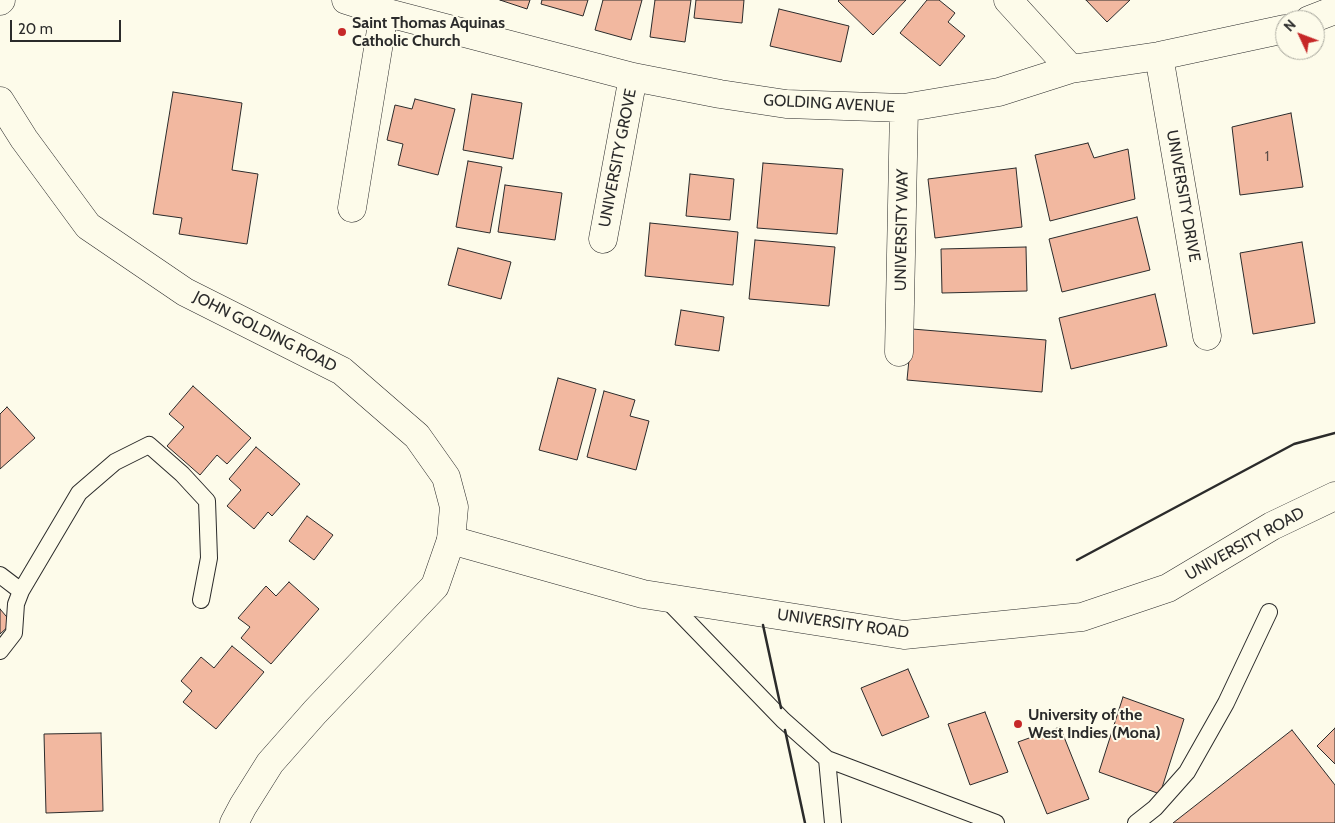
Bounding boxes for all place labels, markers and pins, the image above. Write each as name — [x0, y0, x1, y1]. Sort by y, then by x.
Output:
place label: Saint Thomas Aquinas Catholic Church — [352, 13, 505, 51]
marker: Saint Thomas Aquinas Catholic Church — [336, 26, 348, 38]
place label: University of the West Indies (Mona) — [1028, 705, 1161, 743]
marker: University of the West Indies (Mona) — [1012, 718, 1024, 730]

